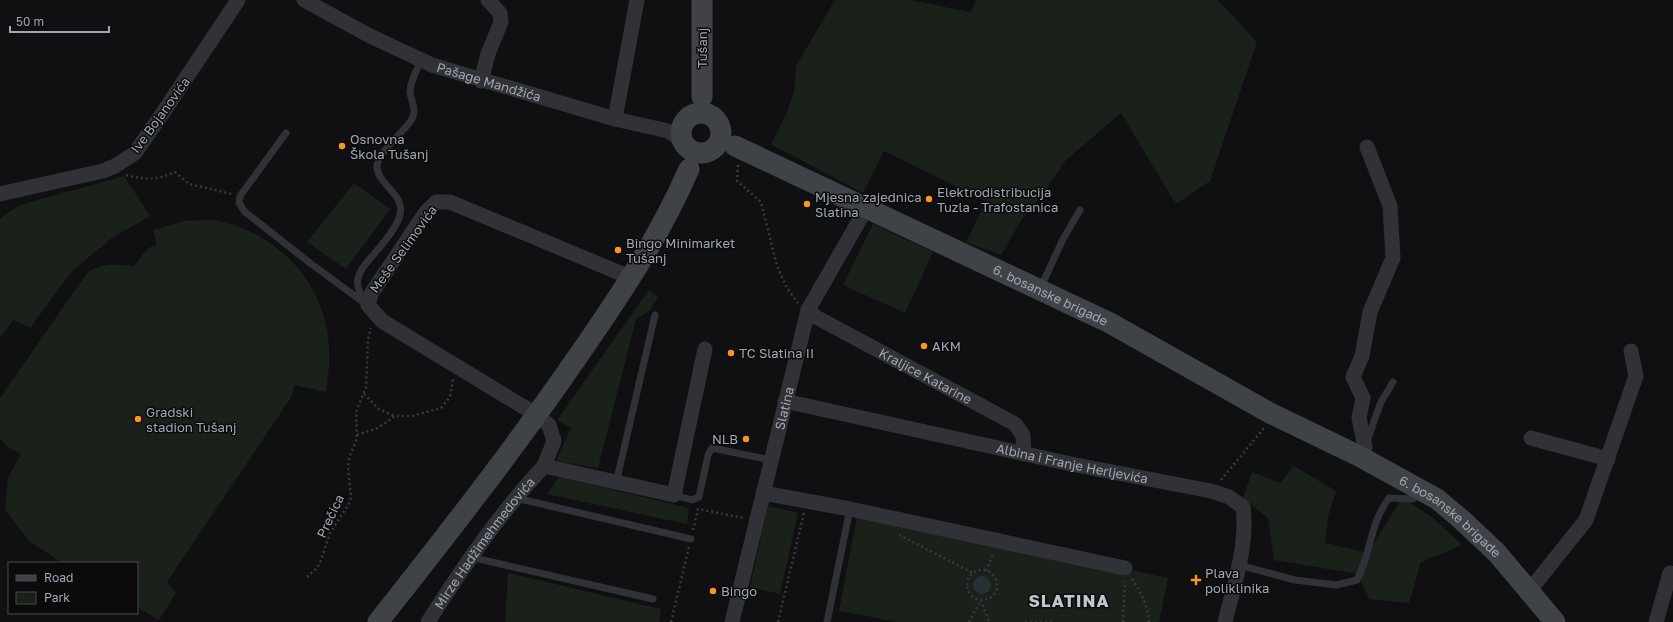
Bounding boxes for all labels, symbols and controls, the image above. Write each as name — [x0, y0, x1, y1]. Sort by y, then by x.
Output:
scale bar — [10, 8, 109, 34]
text: 50 m — [16, 14, 44, 29]
street label: Tušanj — [694, 28, 710, 68]
street label: Pašage Mandžića — [435, 59, 543, 105]
street label: Ive Bojanovića — [127, 74, 193, 156]
place label: Osnovna Škola Tušanj — [350, 131, 428, 162]
marker: Osnovna Škola Tušanj — [337, 141, 347, 151]
place label: Elektrodistribucija Tuzla - Trafostanica — [937, 184, 1058, 215]
place label: Mjesna zajednica Slatina — [815, 189, 922, 220]
marker: Elektrodistribucija Tuzla - Trafostanica — [924, 194, 934, 204]
marker: Mjesna zajednica Slatina — [802, 199, 812, 209]
street label: Meše Selimovića — [366, 202, 440, 296]
place label: Bingo Minimarket Tušanj — [626, 235, 735, 266]
marker: Bingo Minimarket Tušanj — [613, 245, 623, 255]
street label: 6. bosanske brigade — [991, 261, 1111, 329]
place label: AKM — [932, 338, 961, 354]
marker: AKM — [919, 341, 929, 351]
street label: Kraljice Katarine — [876, 344, 975, 407]
place label: TC Slatina II — [739, 345, 814, 361]
marker: TC Slatina II — [726, 348, 736, 358]
street label: Slatina — [771, 385, 797, 431]
place label: Gradski stadion Tušanj — [146, 404, 236, 435]
marker: Gradski stadion Tušanj — [133, 414, 143, 424]
place label: NLB — [712, 431, 738, 447]
marker: NLB — [741, 434, 751, 444]
street label: Albina i Franje Herljevića — [995, 440, 1149, 487]
street label: 6. bosanske brigade — [1397, 472, 1504, 561]
street label: Mirze Hadžimehmedovića — [431, 474, 538, 612]
street label: Prečica — [313, 492, 347, 540]
legend — [8, 562, 138, 614]
place label: Plava poliklinika — [1205, 565, 1269, 596]
text: Road — [44, 570, 73, 585]
marker: Plava poliklinika — [1190, 574, 1202, 586]
place label: Bingo — [721, 583, 757, 599]
marker: Bingo — [708, 586, 718, 596]
text: Park — [44, 590, 70, 605]
district label: SLATINA — [1028, 590, 1110, 611]

